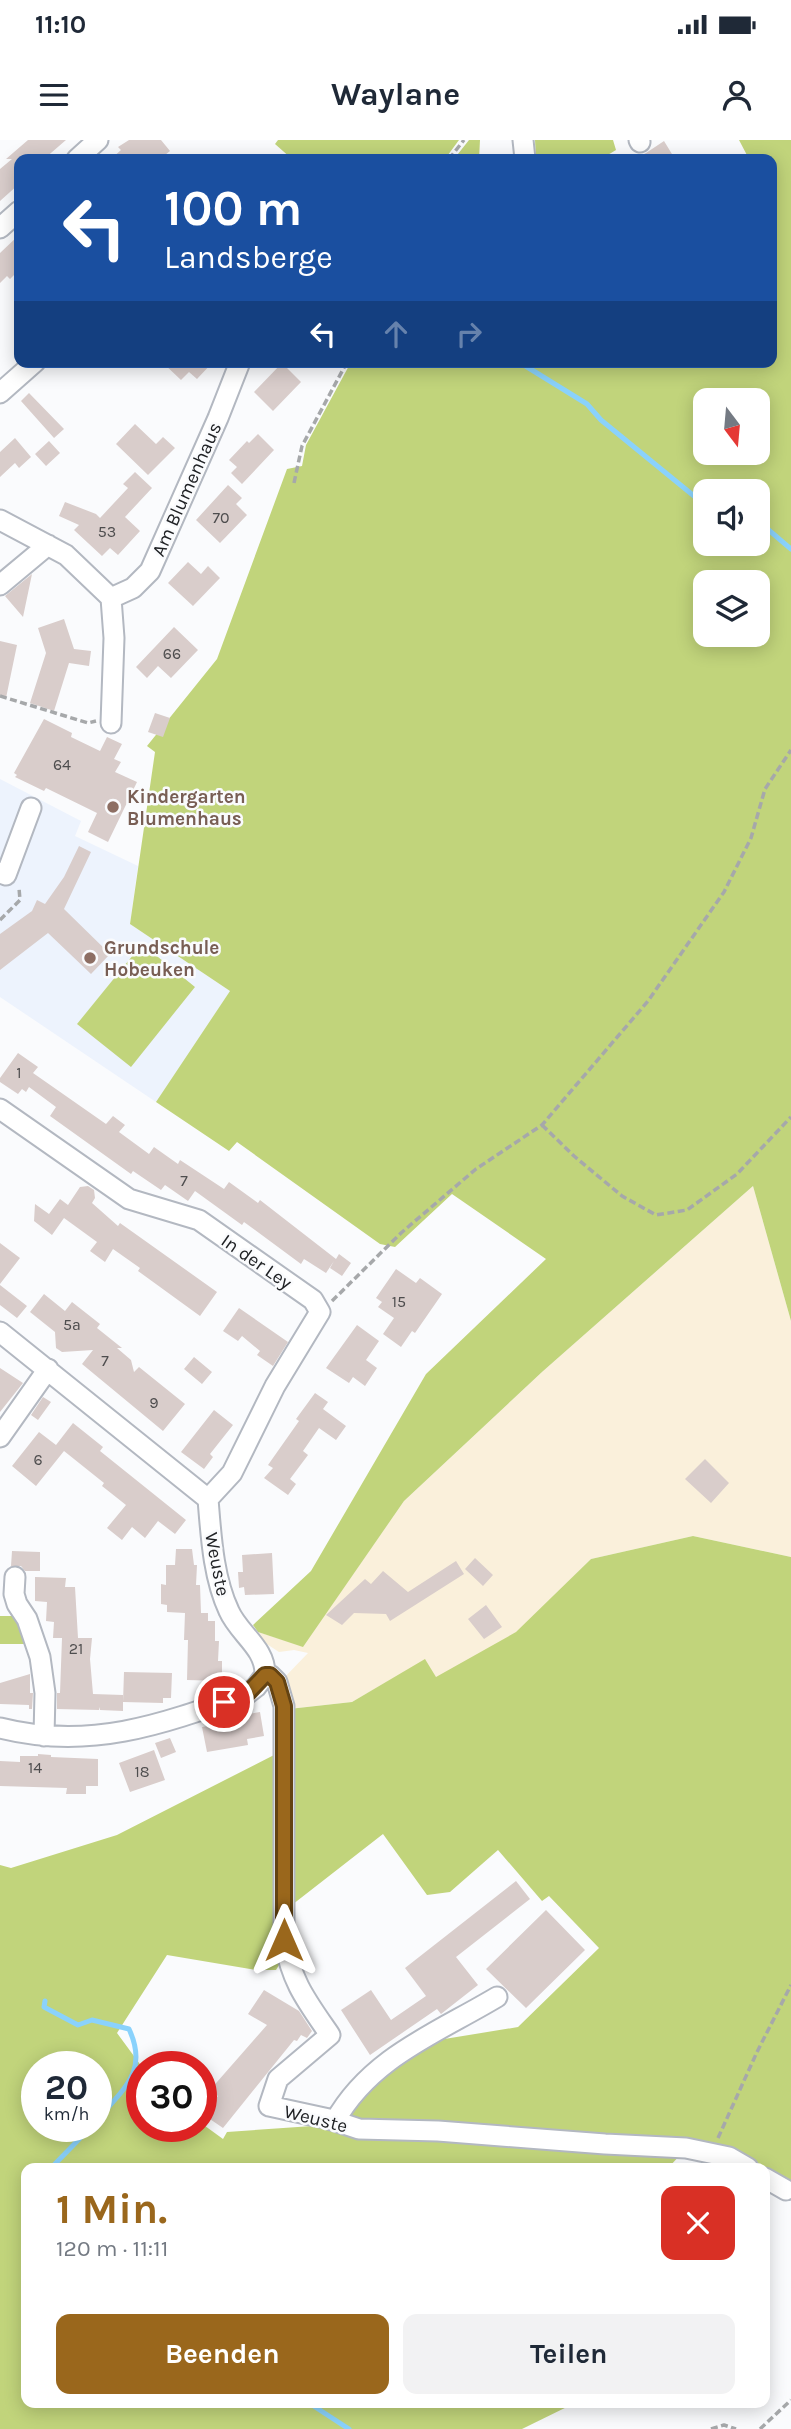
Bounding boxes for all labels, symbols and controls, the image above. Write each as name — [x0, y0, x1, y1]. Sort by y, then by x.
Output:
text: 11:10 — [35, 9, 86, 40]
icon: menu — [35, 76, 73, 114]
text: Waylane — [331, 76, 460, 113]
icon: person — [718, 76, 756, 114]
text: 100 m — [164, 180, 302, 237]
icon: left — [49, 182, 140, 273]
text: Landsberge — [164, 239, 333, 276]
icon: left — [304, 315, 342, 353]
icon: ahead — [377, 315, 415, 353]
icon: right — [450, 315, 488, 353]
north arrow — [693, 388, 770, 466]
map controls — [693, 388, 770, 647]
street label: Am Blumenhaus — [148, 419, 226, 560]
button: sound — [693, 479, 770, 556]
house number: 70 — [212, 508, 230, 527]
house number: 53 — [98, 522, 116, 541]
button: layers — [693, 570, 770, 647]
house number: 66 — [163, 644, 181, 663]
house number: 64 — [53, 755, 71, 774]
place label: Kindergarten Blumenhaus — [127, 786, 246, 830]
marker: Kindergarten Blumenhaus — [105, 799, 121, 815]
place label: Grundschule Hobeuken — [104, 937, 219, 981]
marker: Grundschule Hobeuken — [82, 950, 98, 966]
house number: 1 — [16, 1063, 22, 1082]
house number: 7 — [180, 1171, 188, 1190]
street label: In der Ley — [217, 1230, 296, 1294]
house number: 15 — [392, 1292, 406, 1311]
house number: 5a — [63, 1315, 81, 1334]
house number: 7 — [101, 1351, 109, 1370]
house number: 9 — [149, 1393, 159, 1412]
house number: 6 — [33, 1450, 43, 1469]
street label: Weuste — [200, 1530, 234, 1598]
house number: 21 — [69, 1639, 83, 1658]
pin — [194, 1672, 254, 1732]
icon: arrive — [205, 1683, 243, 1721]
house number: 14 — [28, 1758, 42, 1777]
house number: 18 — [134, 1762, 150, 1781]
position arrow — [247, 1903, 321, 1977]
speed limit sign: 30 — [126, 2051, 217, 2142]
text: 20 — [45, 2067, 88, 2108]
street label: Weuste — [282, 2100, 350, 2137]
text: km/h — [44, 2103, 89, 2125]
text: 1 Min. — [56, 2184, 167, 2234]
button: close — [661, 2186, 735, 2260]
text: 120 m · 11:11 — [56, 2235, 168, 2262]
button: Beenden — [56, 2314, 389, 2394]
button: Teilen — [403, 2314, 735, 2394]

